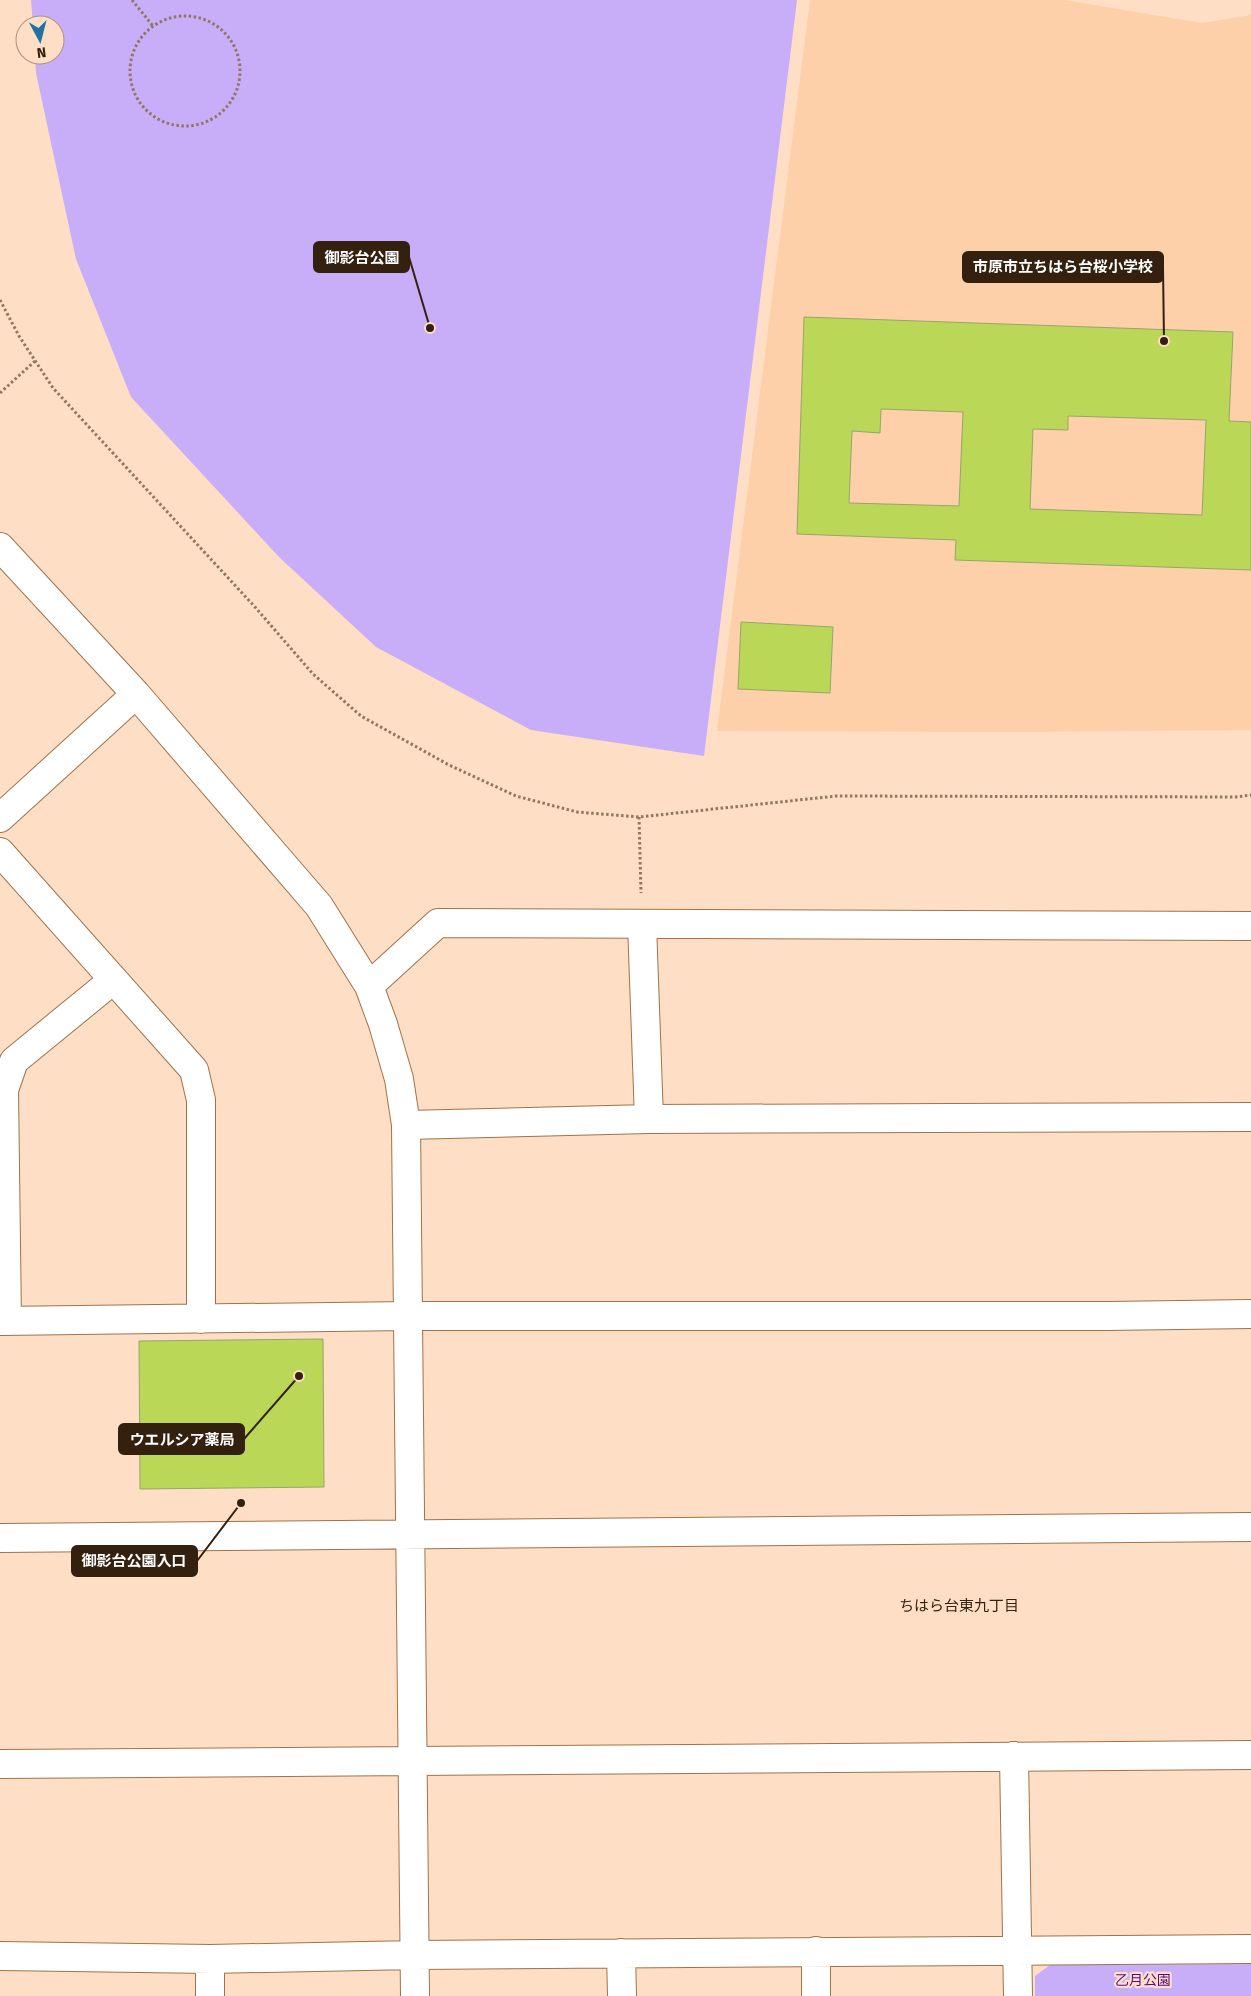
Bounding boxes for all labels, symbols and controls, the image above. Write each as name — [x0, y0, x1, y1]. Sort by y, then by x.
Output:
north arrow — [15, 15, 65, 65]
text: N — [36, 43, 47, 61]
callout: 御影台公園 — [314, 242, 409, 272]
text: 御影台公園 — [324, 249, 400, 267]
callout: 市原市立ちはら台桜小学校 — [963, 252, 1163, 282]
text: 市原市立ちはら台桜小学校 — [973, 258, 1153, 276]
callout: ウエルシア薬局 — [119, 1424, 244, 1454]
text: ウエルシア薬局 — [129, 1431, 235, 1449]
callout: 御影台公園入口 — [72, 1546, 197, 1576]
text: 御影台公園入口 — [81, 1552, 187, 1570]
district label: ちはら台東九丁目 — [899, 1597, 1019, 1615]
park label: 乙月公園 — [1115, 1972, 1171, 1989]

